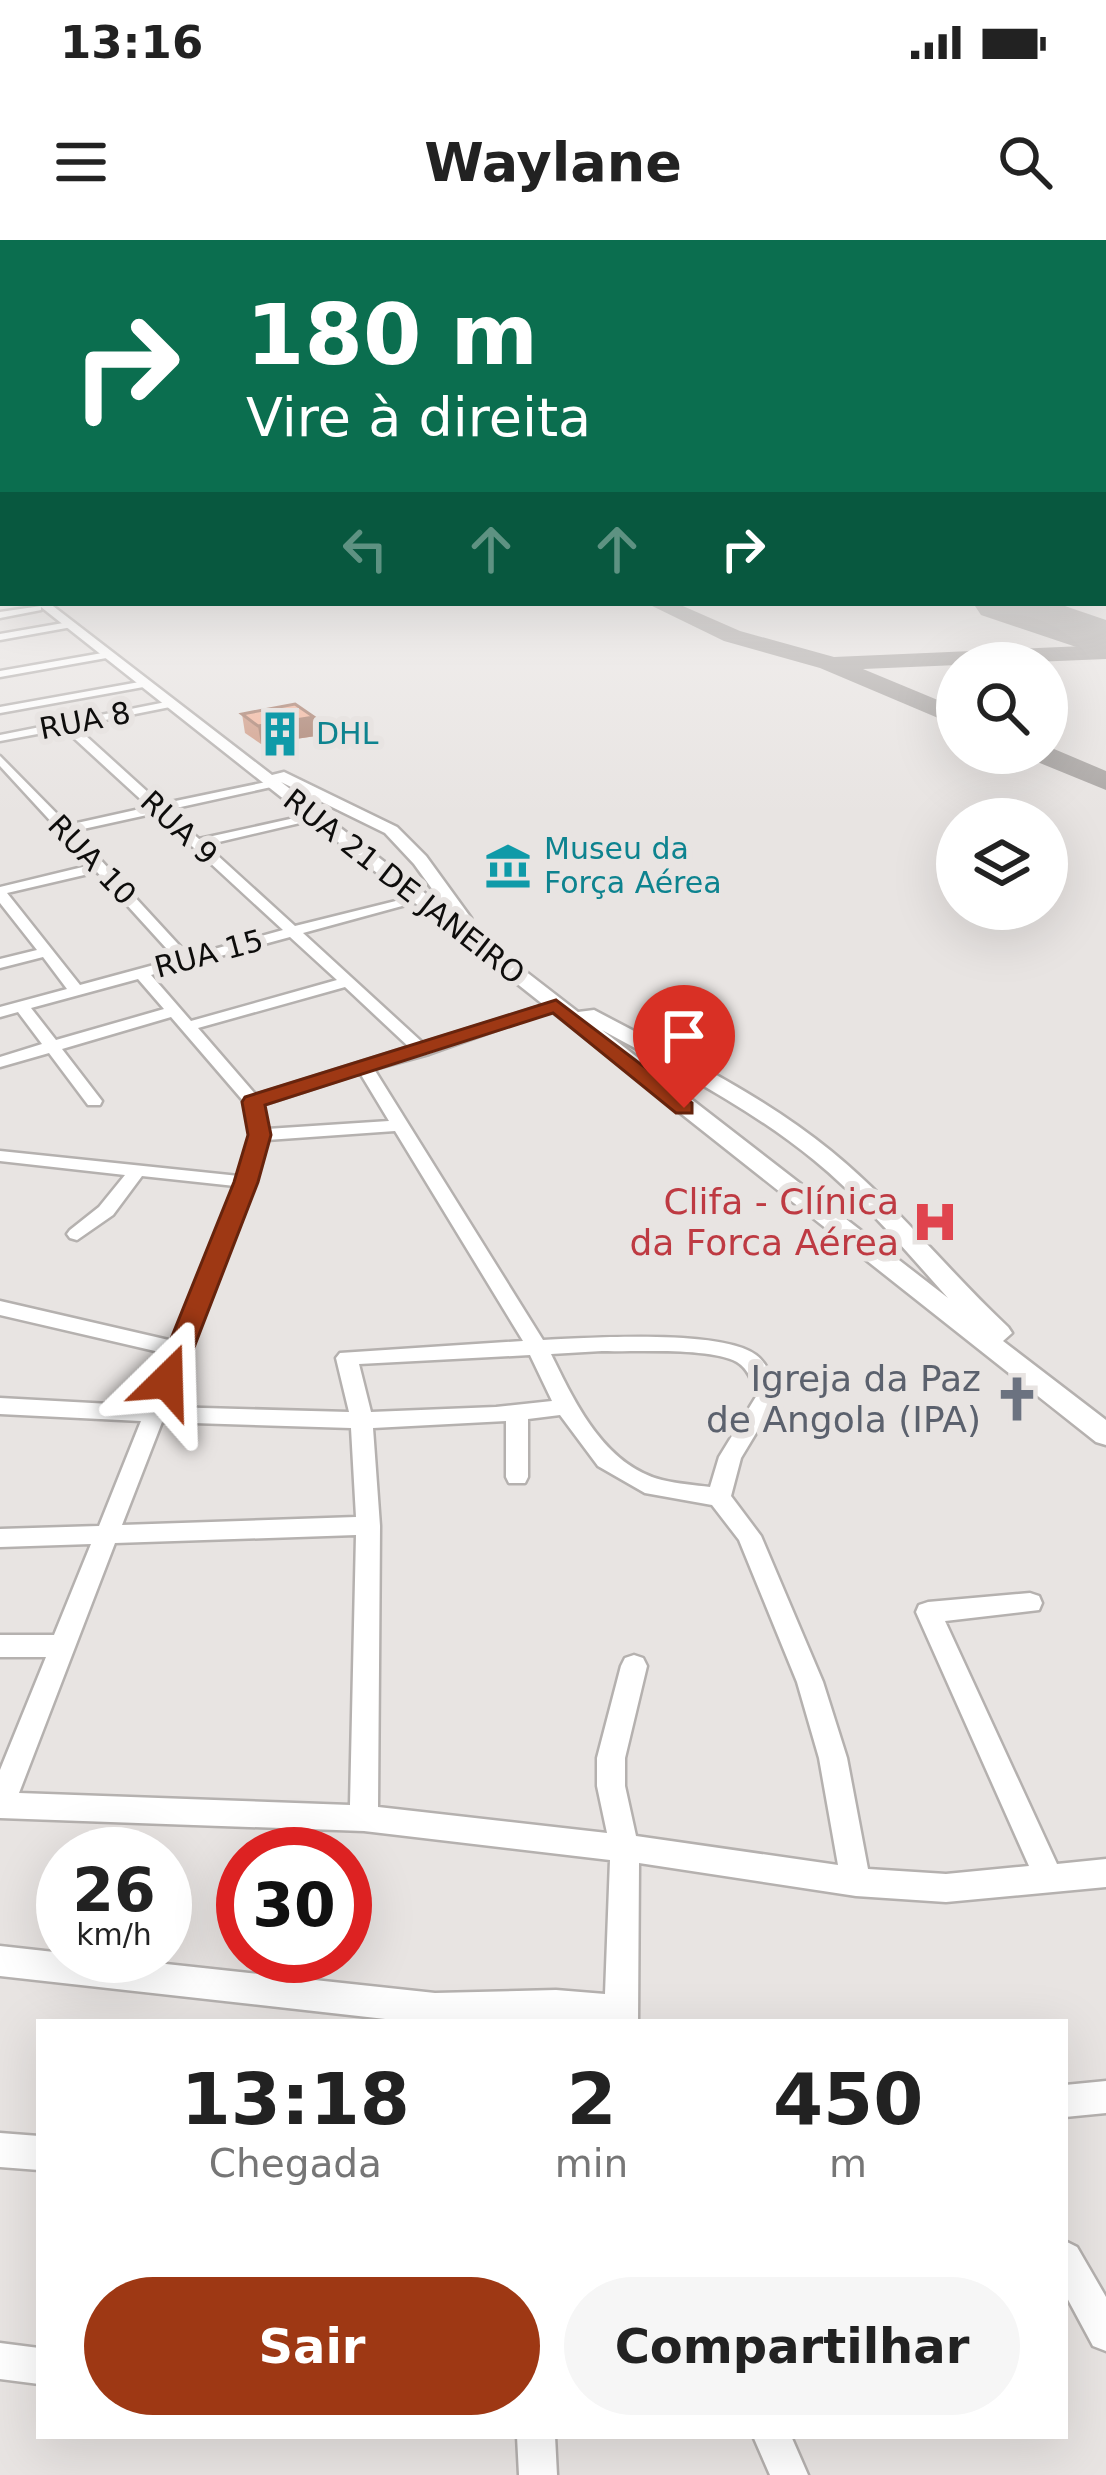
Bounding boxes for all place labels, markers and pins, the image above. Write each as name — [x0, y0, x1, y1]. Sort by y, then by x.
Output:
building icon: DHL — [255, 709, 305, 759]
place label: DHL — [316, 716, 379, 751]
place label: Museu da Força Aérea — [544, 831, 722, 900]
museum icon: Museu da Força Aérea — [483, 841, 533, 891]
pin — [633, 985, 735, 1108]
place label: Clifa - Clínica da Forca Aérea — [630, 1181, 899, 1263]
hospital icon: Clifa - Clínica da Forca Aérea — [910, 1197, 960, 1247]
place label: Igreja da Paz de Angola (IPA) — [706, 1358, 981, 1440]
church icon: Igreja da Paz de Angola (IPA) — [992, 1374, 1042, 1424]

